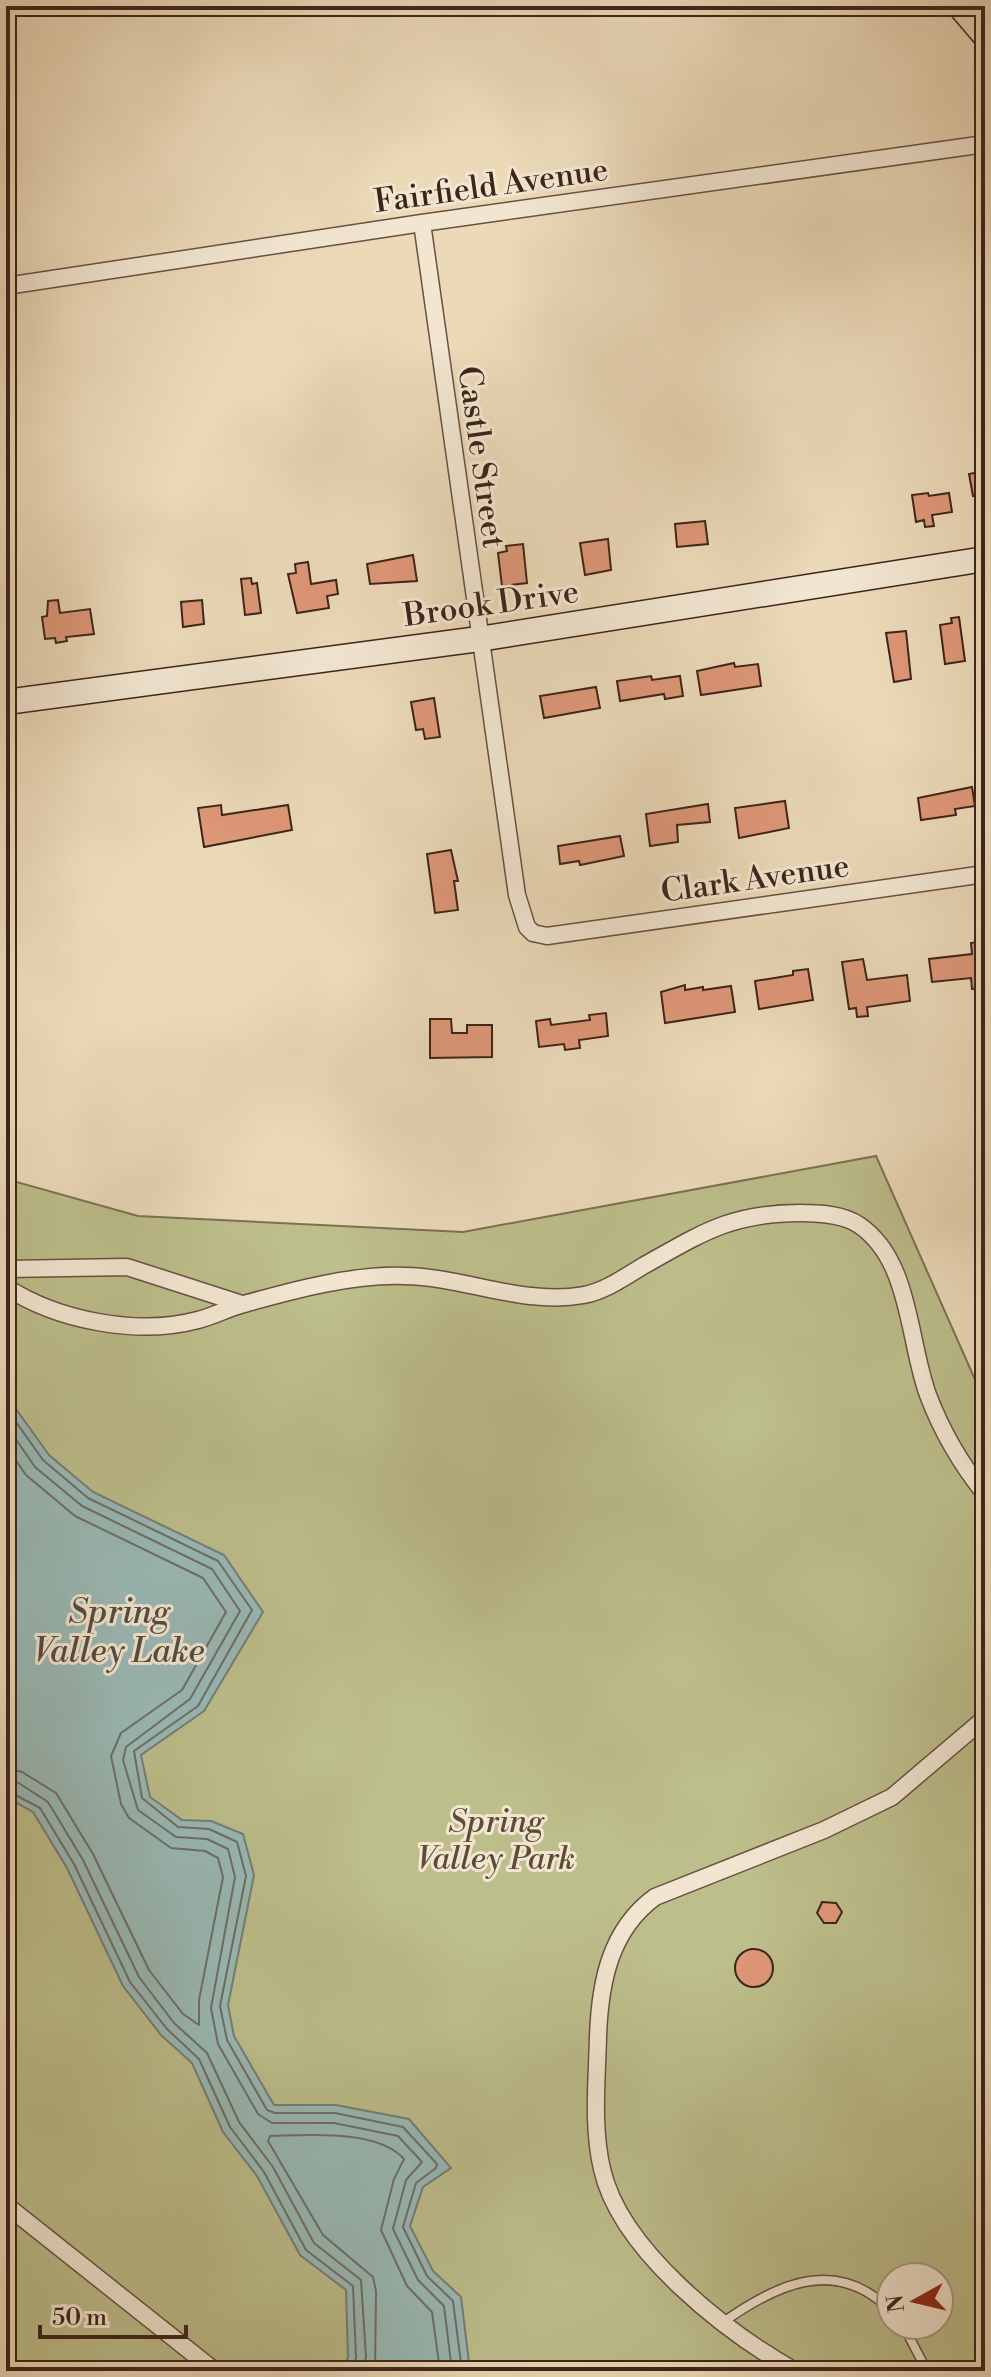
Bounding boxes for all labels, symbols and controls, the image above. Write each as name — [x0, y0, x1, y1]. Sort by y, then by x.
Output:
street label: Fairfield Avenue — [372, 150, 611, 222]
street label: Castle Street — [448, 364, 514, 551]
street label: Brook Drive — [400, 572, 581, 636]
street label: Clark Avenue — [658, 846, 852, 912]
water label: Spring Valley Lake — [34, 1592, 205, 1673]
park label: Spring Valley Park — [417, 1802, 575, 1879]
north arrow — [875, 2261, 955, 2341]
scale bar — [40, 2289, 186, 2339]
text: N — [882, 2292, 911, 2314]
text: 50 m — [52, 2303, 107, 2333]

